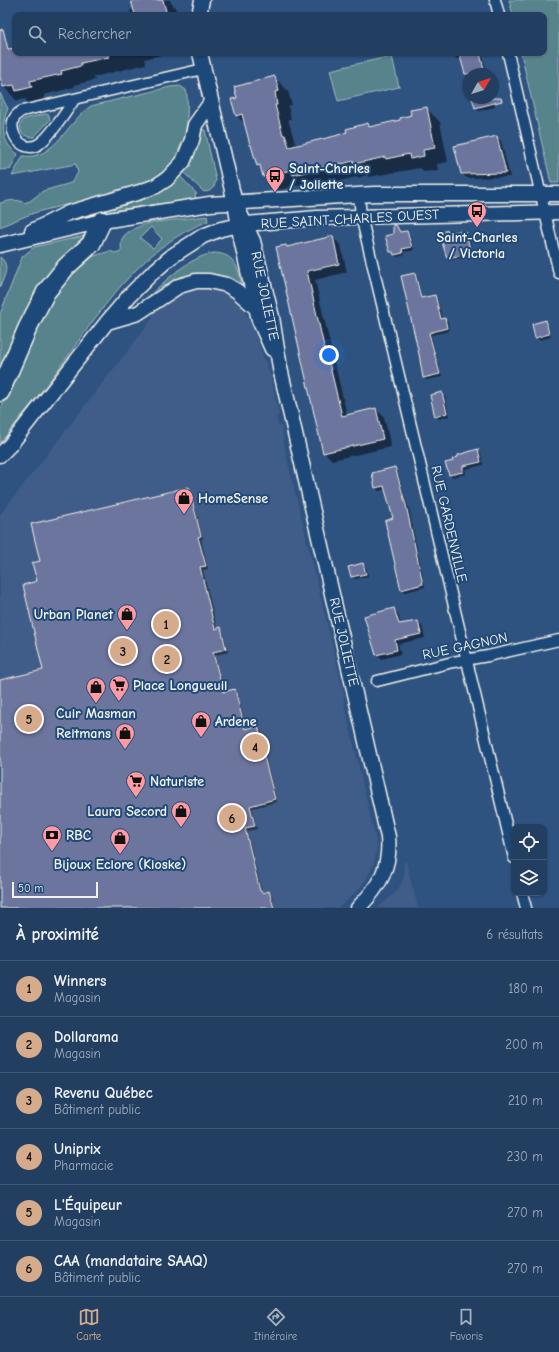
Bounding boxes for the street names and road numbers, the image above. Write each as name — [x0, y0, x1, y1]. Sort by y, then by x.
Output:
street label: RUE SAINT-CHARLES OUEST — [260, 206, 440, 232]
street label: RUE JOLIETTE — [247, 250, 283, 342]
street label: RUE GARDENVILLE — [427, 464, 471, 584]
street label: RUE JOLIETTE — [326, 596, 362, 688]
street label: RUE GAGNON — [421, 629, 509, 663]

